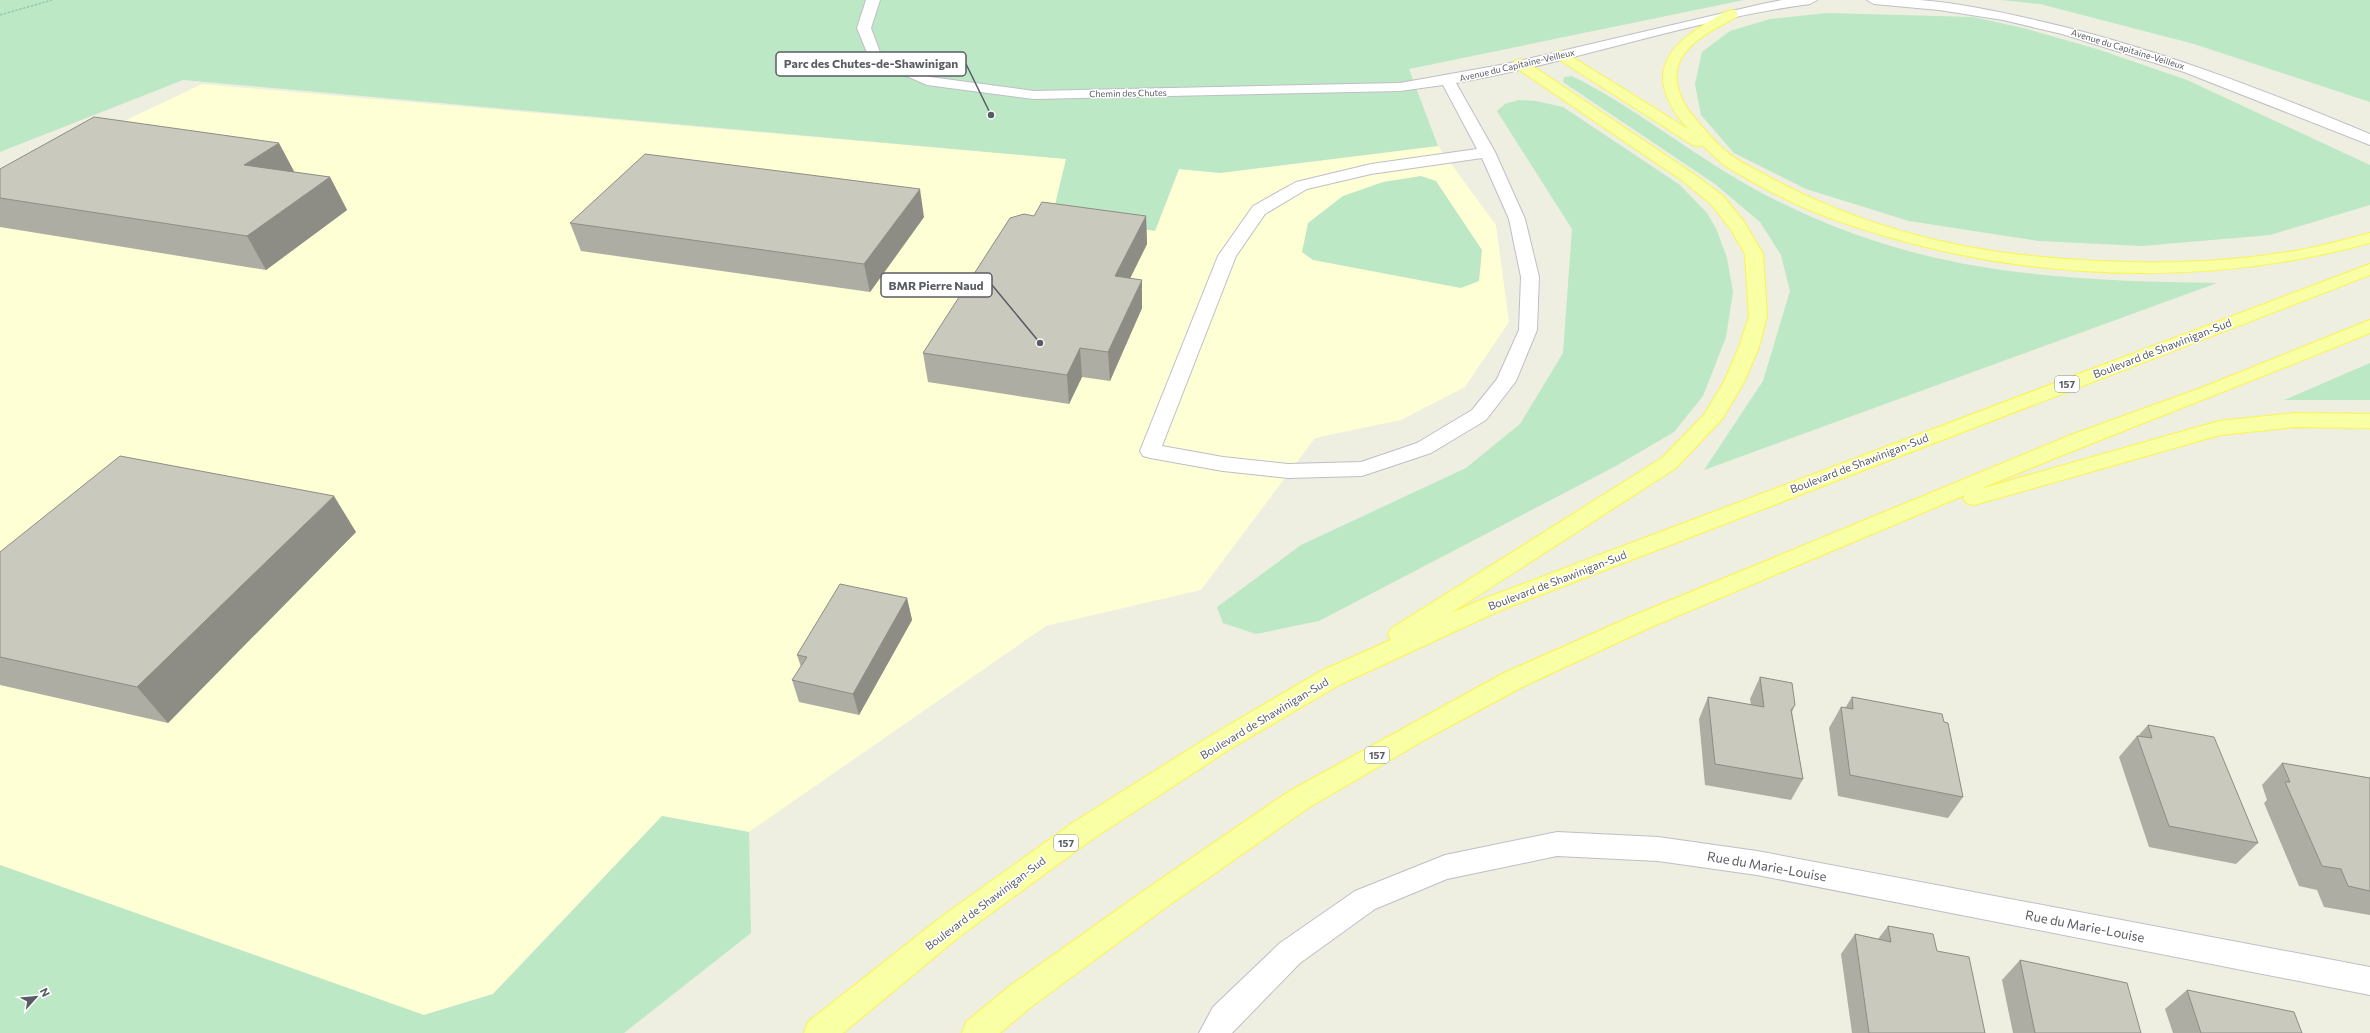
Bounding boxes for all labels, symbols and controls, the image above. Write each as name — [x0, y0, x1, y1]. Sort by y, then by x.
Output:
street label: Avenue du Capitaine-Veilleux — [2070, 27, 2186, 72]
street label: Avenue du Capitaine-Veilleux — [1458, 46, 1576, 84]
callout: Parc des Chutes-de-Shawinigan — [776, 52, 966, 76]
text: Parc des Chutes-de-Shawinigan — [784, 56, 958, 70]
street label: Chemin des Chutes — [1089, 87, 1167, 99]
callout: BMR Pierre Naud — [881, 273, 992, 297]
text: BMR Pierre Naud — [888, 278, 984, 292]
street label: Boulevard de Shawinigan-Sud — [2091, 316, 2233, 380]
road number: 157 — [2055, 376, 2079, 392]
street label: Boulevard de Shawinigan-Sud — [1788, 431, 1930, 495]
street label: Boulevard de Shawinigan-Sud — [1486, 548, 1628, 612]
street label: Boulevard de Shawinigan-Sud — [1198, 675, 1330, 761]
road number: 157 — [1365, 747, 1389, 763]
road number: 157 — [1054, 835, 1078, 851]
street label: Rue du Marie-Louise — [1706, 848, 1828, 884]
street label: Boulevard de Shawinigan-Sud — [922, 854, 1048, 952]
street label: Rue du Marie-Louise — [2024, 907, 2146, 945]
north arrow — [16, 977, 56, 1017]
text: N — [38, 986, 53, 999]

